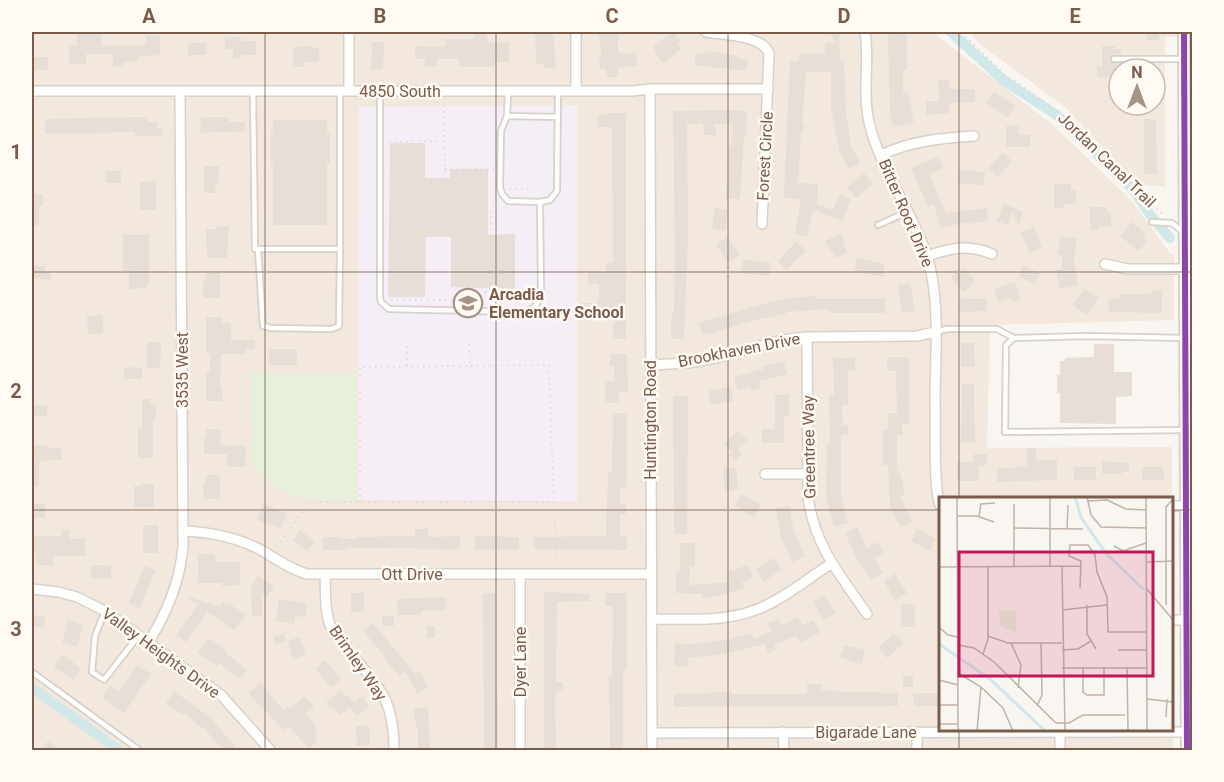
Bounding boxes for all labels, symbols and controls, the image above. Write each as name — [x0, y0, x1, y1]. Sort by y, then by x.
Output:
text: A — [142, 4, 156, 28]
text: B — [374, 4, 386, 28]
text: C — [605, 4, 619, 28]
text: D — [838, 4, 851, 28]
text: E — [1069, 4, 1081, 28]
north arrow — [1107, 57, 1167, 117]
text: N — [1131, 63, 1143, 82]
street label: 4850 South — [359, 82, 441, 101]
street label: Jordan Canal Trail — [1054, 109, 1160, 211]
street label: Forest Circle — [753, 111, 777, 201]
text: 1 — [10, 140, 22, 164]
street label: Bitter Root Drive — [875, 156, 937, 270]
place label: Arcadia Elementary School — [489, 285, 624, 322]
school or university icon: Arcadia Elementary School — [452, 287, 484, 319]
street label: Brookhaven Drive — [676, 329, 802, 371]
street label: 3535 West — [173, 332, 192, 408]
street label: Huntington Road — [641, 360, 660, 480]
text: 2 — [10, 379, 22, 403]
street label: Greentree Way — [799, 395, 819, 499]
inset map — [939, 497, 1173, 731]
street label: Ott Drive — [381, 565, 443, 584]
street label: Valley Heights Drive — [98, 604, 224, 702]
text: 3 — [10, 617, 22, 641]
street label: Brimley Way — [325, 622, 391, 705]
street label: Dyer Lane — [511, 627, 530, 697]
street label: Bigarade Lane — [815, 723, 917, 742]

